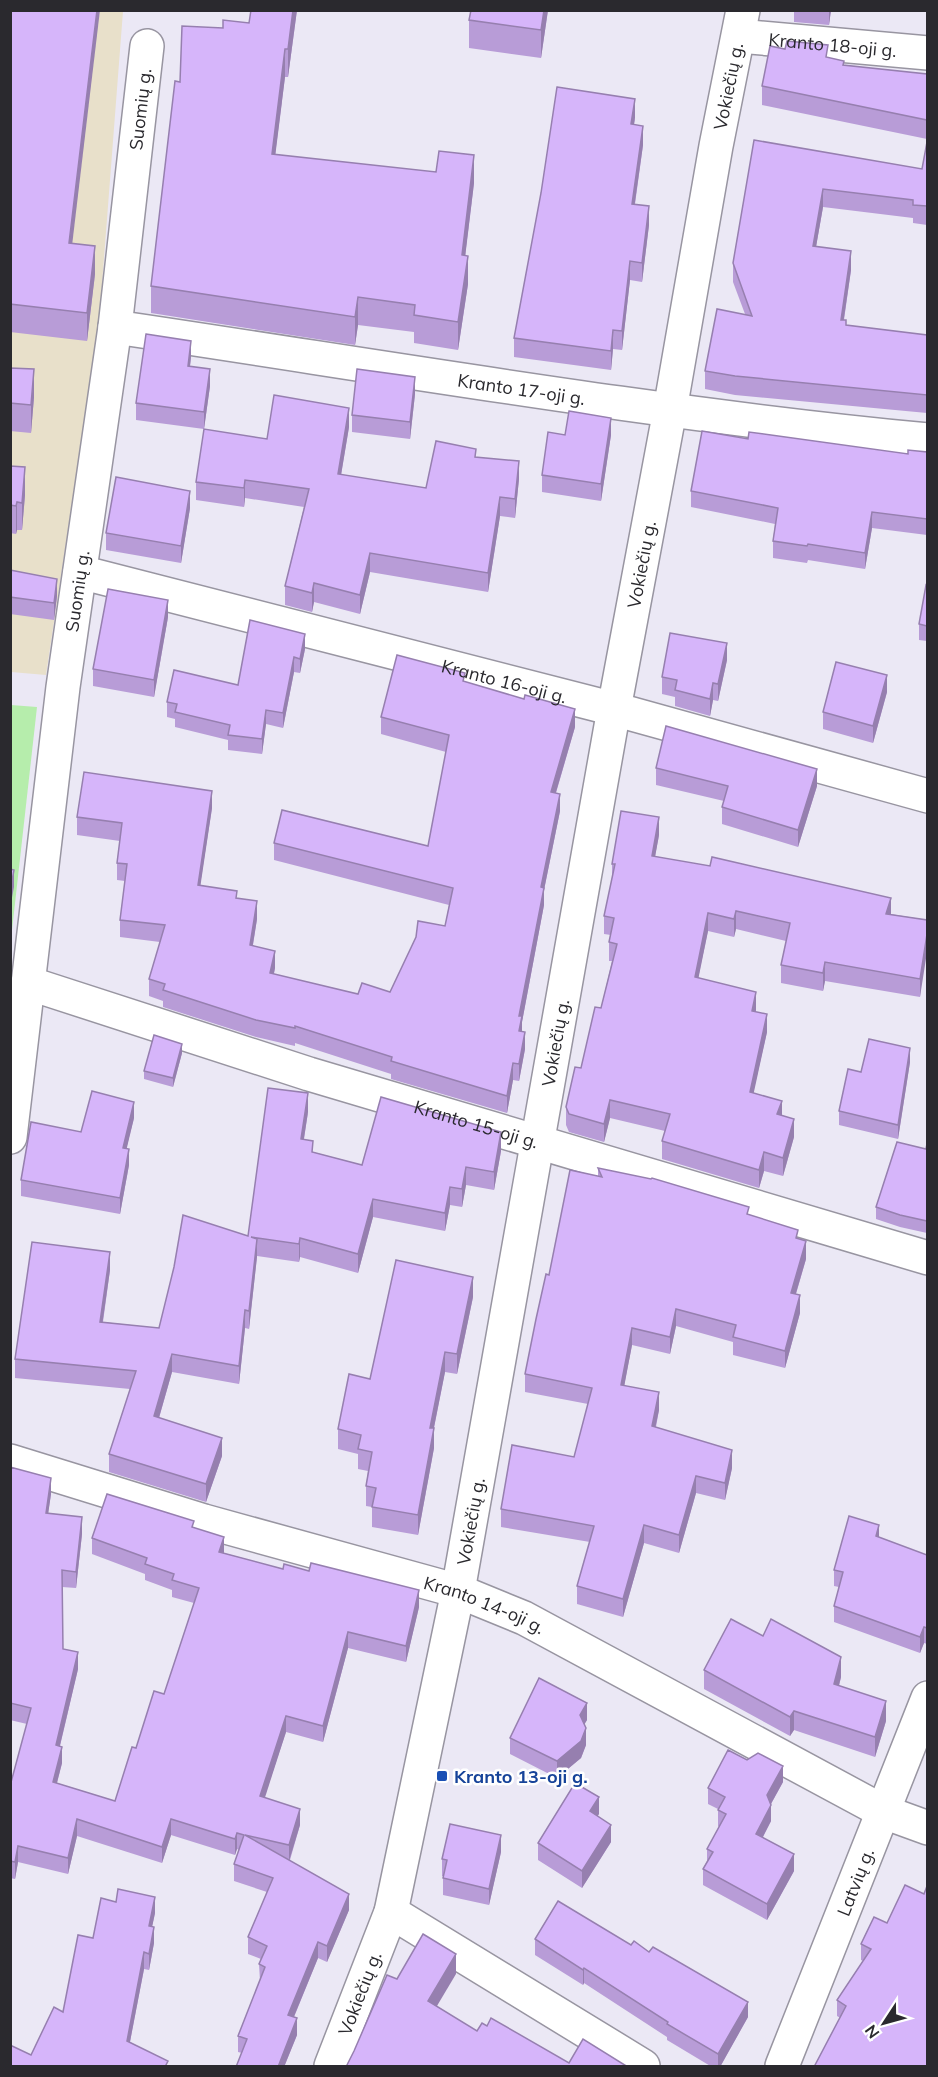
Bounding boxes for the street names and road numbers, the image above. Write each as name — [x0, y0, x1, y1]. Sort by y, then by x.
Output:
street label: Kranto 18-oji g. — [768, 27, 898, 62]
street label: Vokiečių g. — [708, 41, 748, 132]
street label: Suomių g. — [124, 67, 156, 151]
street label: Kranto 17-oji g. — [456, 368, 587, 410]
street label: Vokiečių g. — [622, 519, 661, 610]
street label: Suomių g. — [60, 549, 94, 633]
street label: Kranto 16-oji g. — [439, 654, 569, 708]
street label: Vokiečių g. — [536, 997, 574, 1088]
street label: Kranto 15-oji g. — [411, 1094, 541, 1153]
street label: Vokiečių g. — [451, 1476, 489, 1567]
street label: Kranto 14-oji g. — [421, 1571, 549, 1639]
street label: Latvių g. — [831, 1845, 879, 1919]
street label: Vokiečių g. — [333, 1948, 386, 2039]

